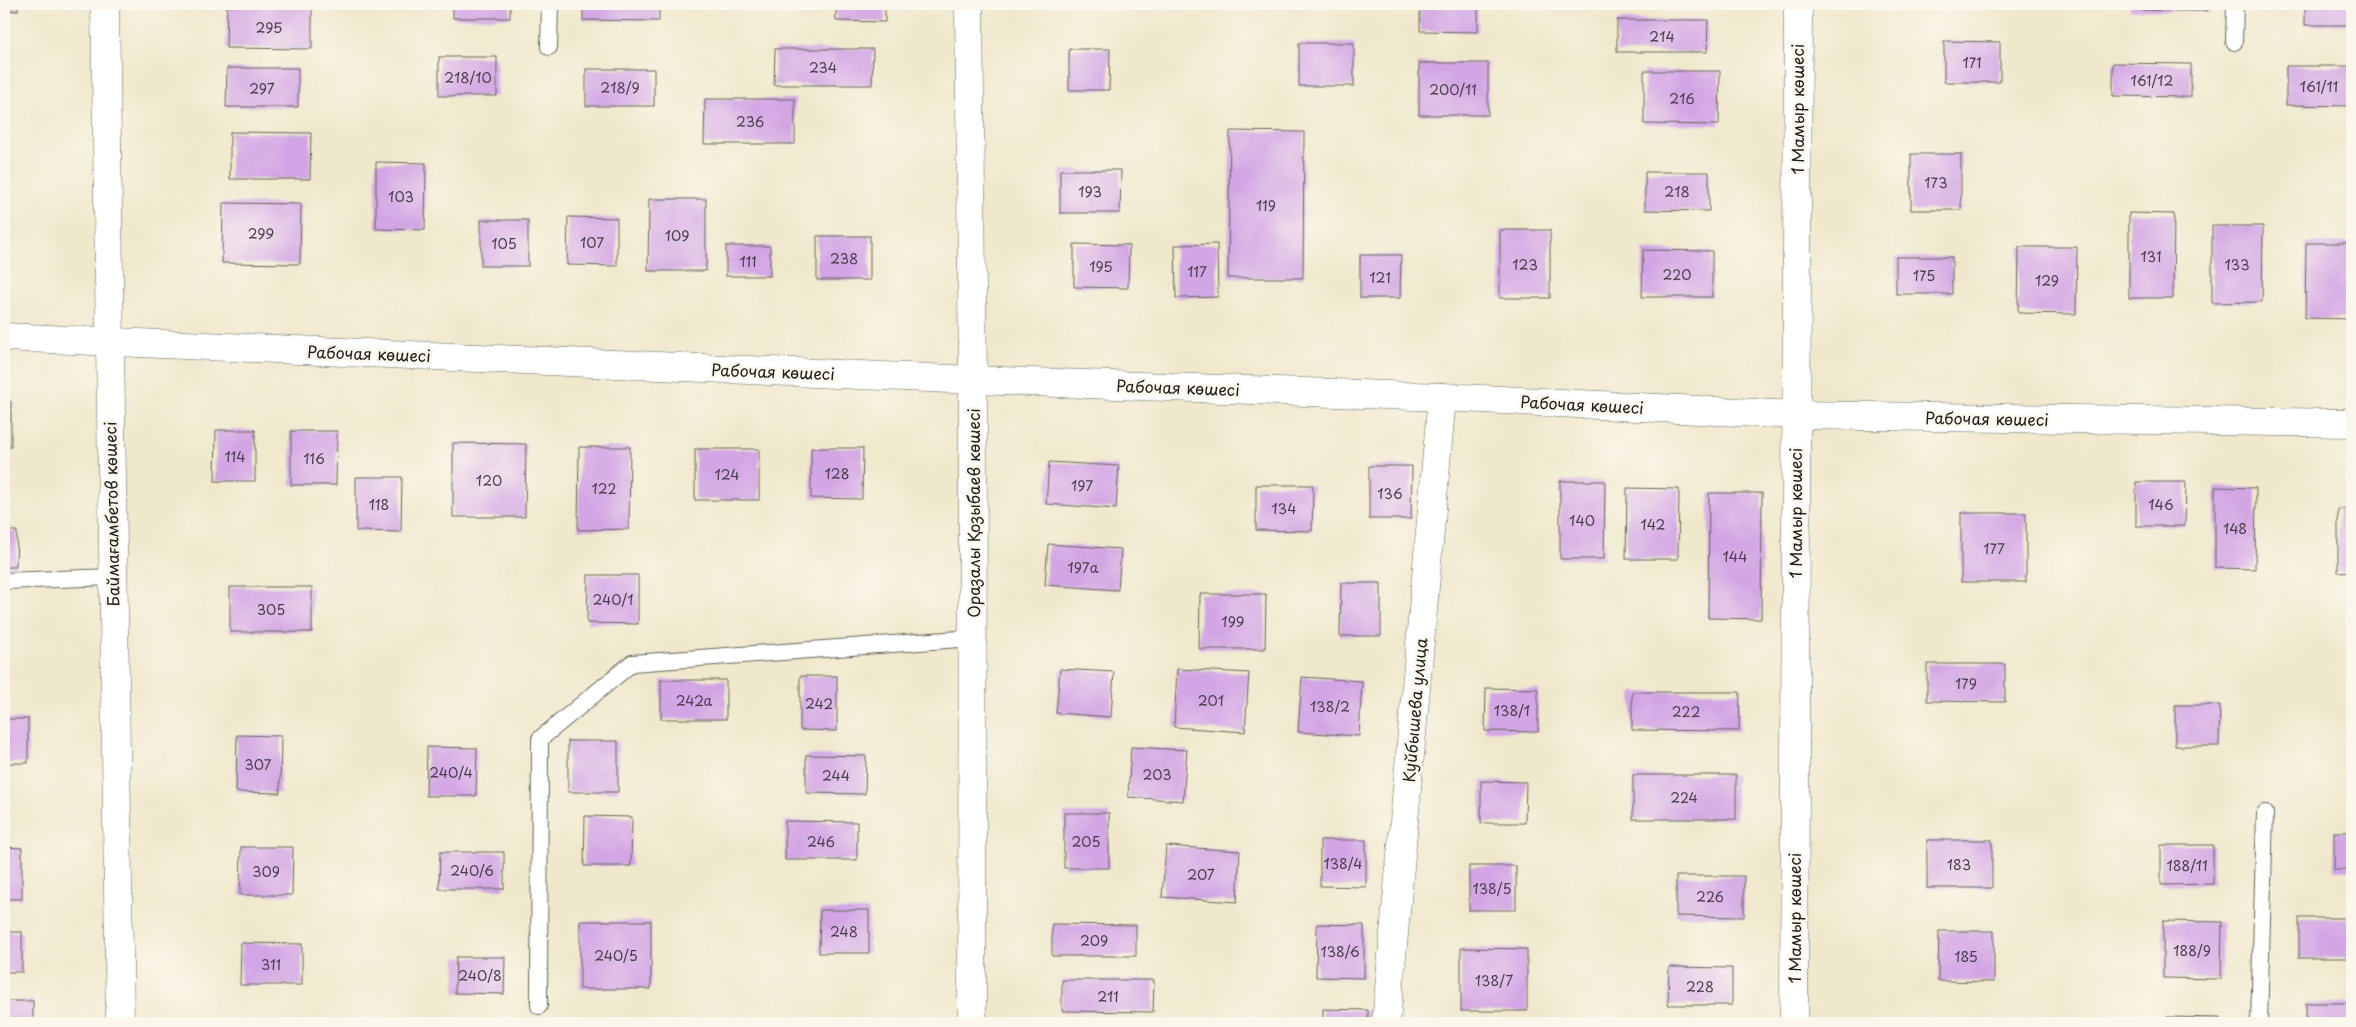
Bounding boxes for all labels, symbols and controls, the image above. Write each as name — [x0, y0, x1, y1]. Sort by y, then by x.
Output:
house number: 295 — [256, 17, 282, 38]
house number: 214 — [1649, 26, 1675, 47]
street label: 1 Мамыр көшесі — [1785, 44, 1809, 174]
house number: 171 — [1962, 52, 1982, 73]
house number: 234 — [809, 57, 837, 78]
house number: 218/10 — [444, 67, 492, 88]
house number: 161/12 — [2131, 70, 2174, 91]
house number: 161/11 — [2300, 76, 2338, 97]
house number: 218/9 — [600, 77, 640, 98]
house number: 297 — [249, 78, 275, 99]
house number: 200/11 — [1429, 79, 1477, 100]
house number: 216 — [1669, 88, 1695, 109]
house number: 236 — [736, 111, 764, 132]
house number: 173 — [1924, 172, 1948, 193]
house number: 193 — [1078, 181, 1102, 202]
house number: 218 — [1664, 181, 1690, 202]
house number: 103 — [388, 186, 414, 207]
house number: 119 — [1256, 195, 1276, 216]
house number: 299 — [248, 223, 275, 244]
house number: 109 — [665, 225, 689, 246]
house number: 107 — [580, 232, 604, 253]
house number: 105 — [491, 233, 517, 254]
house number: 131 — [2141, 246, 2161, 267]
house number: 238 — [830, 248, 858, 269]
house number: 111 — [739, 251, 757, 272]
house number: 123 — [1512, 254, 1538, 275]
house number: 133 — [2224, 254, 2250, 275]
house number: 195 — [1089, 256, 1113, 277]
house number: 117 — [1187, 261, 1207, 282]
house number: 220 — [1663, 264, 1691, 285]
house number: 175 — [1913, 265, 1935, 286]
house number: 121 — [1369, 267, 1391, 288]
house number: 129 — [2035, 270, 2059, 291]
street label: Рабочая көшесі — [307, 339, 431, 367]
street label: Рабочая көшесі — [711, 357, 835, 385]
street label: Рабочая көшесі — [1116, 373, 1240, 401]
street label: Рабочая көшесі — [1520, 389, 1644, 419]
street label: Рабочая көшесі — [1925, 405, 2049, 431]
street label: Оразалы Қозыбаев көшесі — [961, 408, 985, 618]
street label: Баймағамбетов көшесі — [97, 421, 125, 607]
house number: 114 — [225, 446, 246, 467]
house number: 116 — [303, 448, 325, 469]
street label: 1 Мамыр көшесі — [1783, 448, 1807, 578]
house number: 128 — [825, 463, 849, 484]
house number: 124 — [714, 464, 740, 485]
house number: 120 — [476, 470, 502, 491]
house number: 197 — [1071, 475, 1093, 496]
house number: 122 — [591, 478, 617, 499]
house number: 136 — [1377, 483, 1403, 504]
house number: 118 — [369, 494, 389, 515]
house number: 146 — [2148, 494, 2174, 515]
house number: 134 — [1272, 498, 1296, 519]
house number: 140 — [1569, 510, 1595, 531]
house number: 142 — [1641, 514, 1666, 535]
house number: 148 — [2223, 518, 2247, 539]
house number: 177 — [1983, 538, 2005, 559]
house number: 144 — [1723, 546, 1747, 567]
house number: 197а — [1068, 557, 1099, 578]
house number: 240/1 — [593, 589, 633, 610]
house number: 305 — [257, 599, 285, 620]
house number: 199 — [1221, 611, 1245, 632]
street label: Куйбышева улица — [1396, 637, 1432, 783]
house number: 179 — [1955, 673, 1977, 694]
house number: 242а — [676, 690, 713, 711]
house number: 201 — [1198, 690, 1224, 711]
house number: 242 — [805, 693, 833, 714]
house number: 138/2 — [1310, 696, 1350, 717]
house number: 138/1 — [1494, 700, 1530, 721]
house number: 222 — [1672, 701, 1700, 722]
house number: 307 — [245, 754, 272, 775]
house number: 240/4 — [429, 762, 473, 783]
house number: 203 — [1143, 764, 1171, 785]
house number: 244 — [822, 765, 850, 786]
house number: 224 — [1670, 787, 1698, 808]
house number: 246 — [807, 831, 835, 852]
house number: 205 — [1072, 831, 1100, 852]
house number: 138/4 — [1324, 853, 1362, 874]
street label: 1 Мамыр көшесі — [1782, 853, 1806, 983]
house number: 183 — [1947, 854, 1971, 875]
house number: 188/11 — [2166, 855, 2208, 876]
house number: 240/6 — [450, 860, 494, 881]
house number: 309 — [252, 861, 280, 882]
house number: 207 — [1187, 864, 1215, 885]
house number: 138/5 — [1472, 878, 1512, 899]
house number: 226 — [1696, 886, 1724, 907]
house number: 248 — [830, 921, 858, 942]
house number: 209 — [1080, 930, 1108, 951]
house number: 188/9 — [2173, 940, 2211, 961]
house number: 138/6 — [1320, 941, 1360, 962]
house number: 240/5 — [594, 945, 638, 966]
house number: 185 — [1954, 946, 1978, 967]
house number: 311 — [261, 954, 281, 975]
house number: 240/8 — [458, 965, 502, 986]
house number: 138/7 — [1475, 970, 1513, 991]
house number: 228 — [1686, 976, 1714, 997]
house number: 211 — [1097, 986, 1119, 1007]

